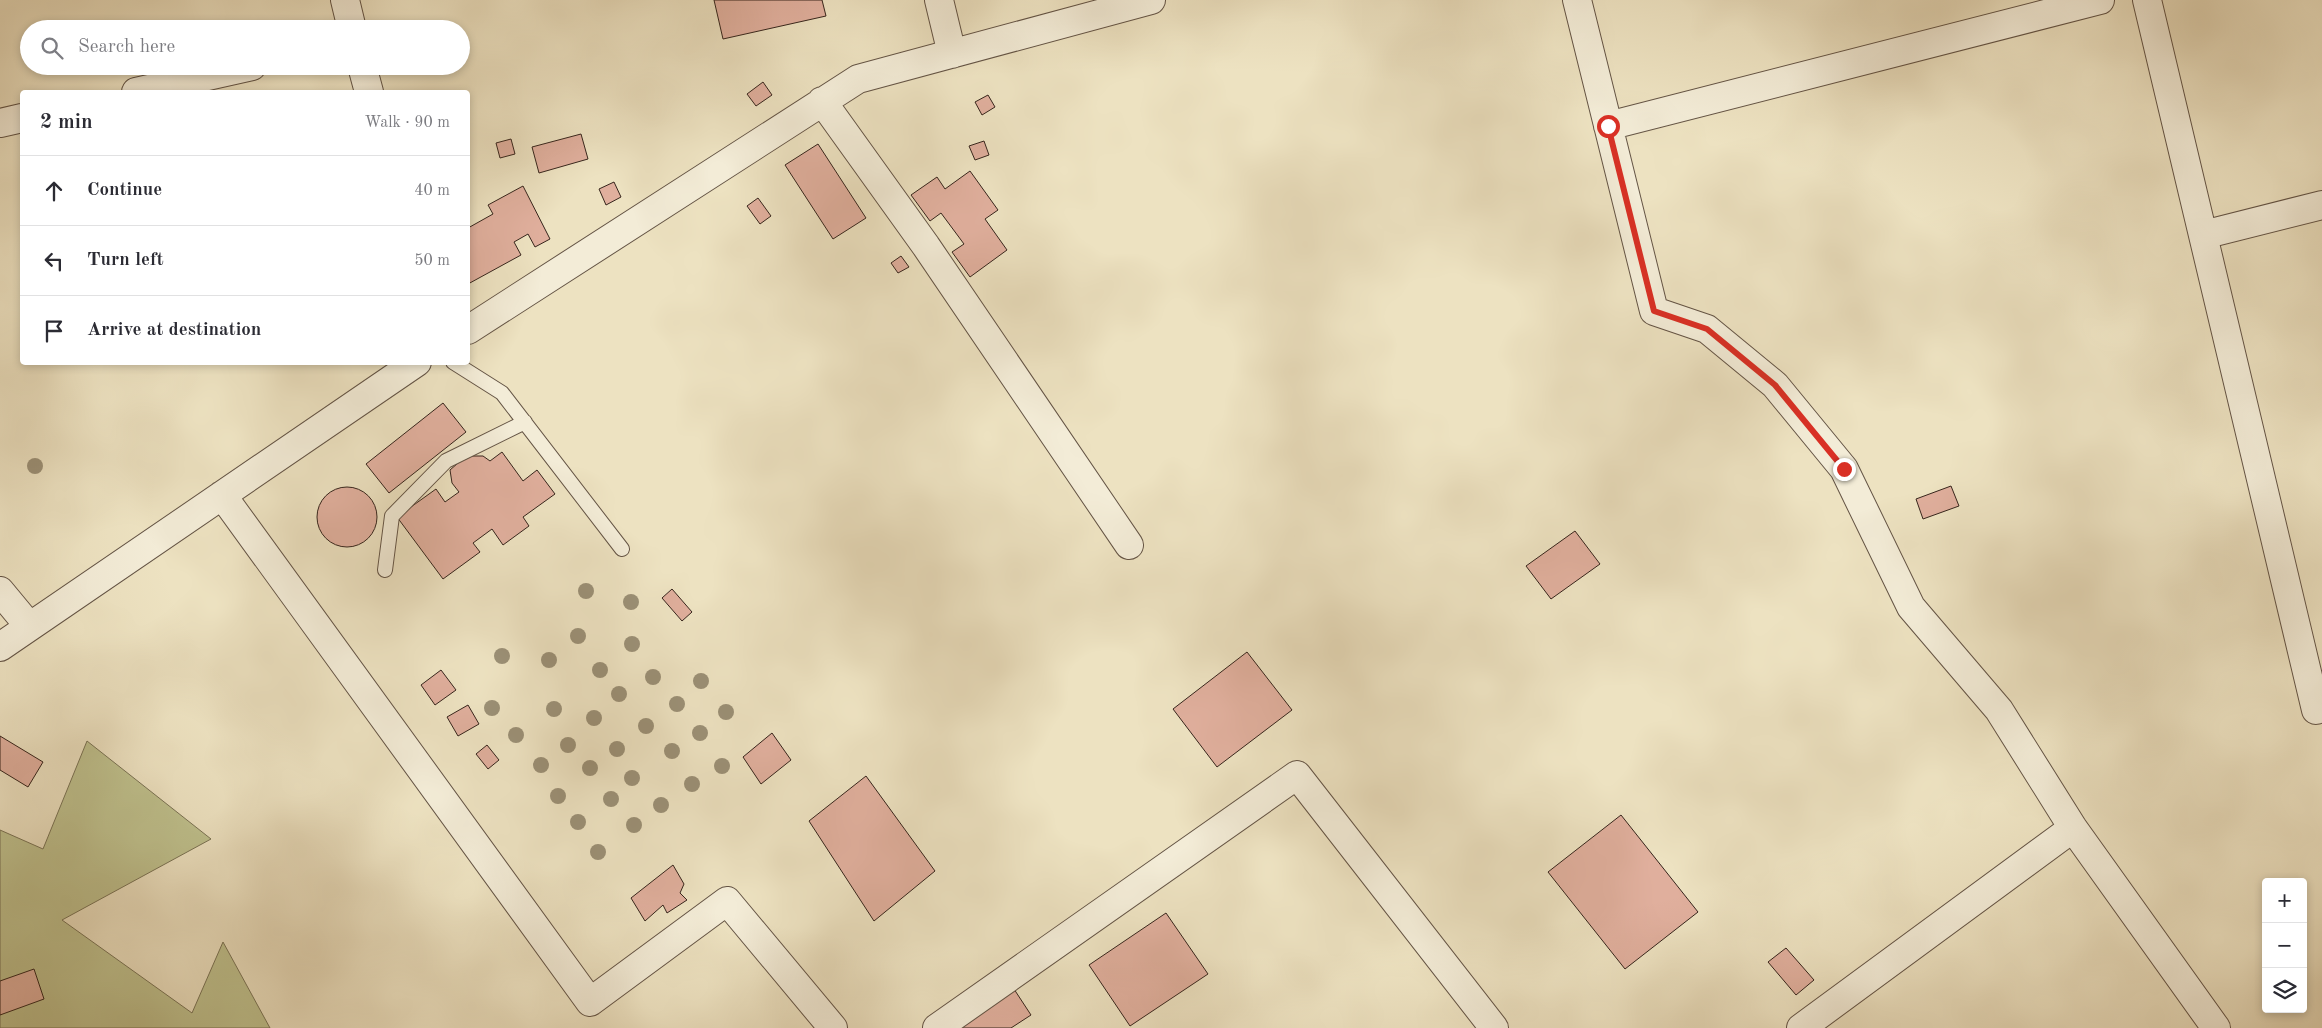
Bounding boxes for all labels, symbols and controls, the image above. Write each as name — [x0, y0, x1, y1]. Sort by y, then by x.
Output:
search box — [20, 20, 470, 75]
icon: search — [38, 34, 66, 62]
text: Search here — [78, 38, 175, 57]
text: 2 min — [40, 112, 93, 133]
text: Walk · 90 m — [364, 115, 450, 131]
route start — [1597, 115, 1620, 138]
icon: ahead — [40, 177, 68, 205]
text: Continue — [87, 181, 162, 200]
text: 40 m — [414, 183, 450, 199]
icon: left — [40, 247, 68, 275]
text: Turn left — [87, 251, 164, 270]
text: 50 m — [414, 253, 450, 269]
icon: arrive — [40, 317, 68, 345]
text: Arrive at destination — [87, 321, 261, 340]
route end — [1833, 458, 1856, 481]
map controls — [2262, 878, 2307, 1013]
button: + — [2262, 878, 2307, 923]
button: − — [2262, 923, 2307, 968]
button: layers — [2262, 968, 2307, 1013]

